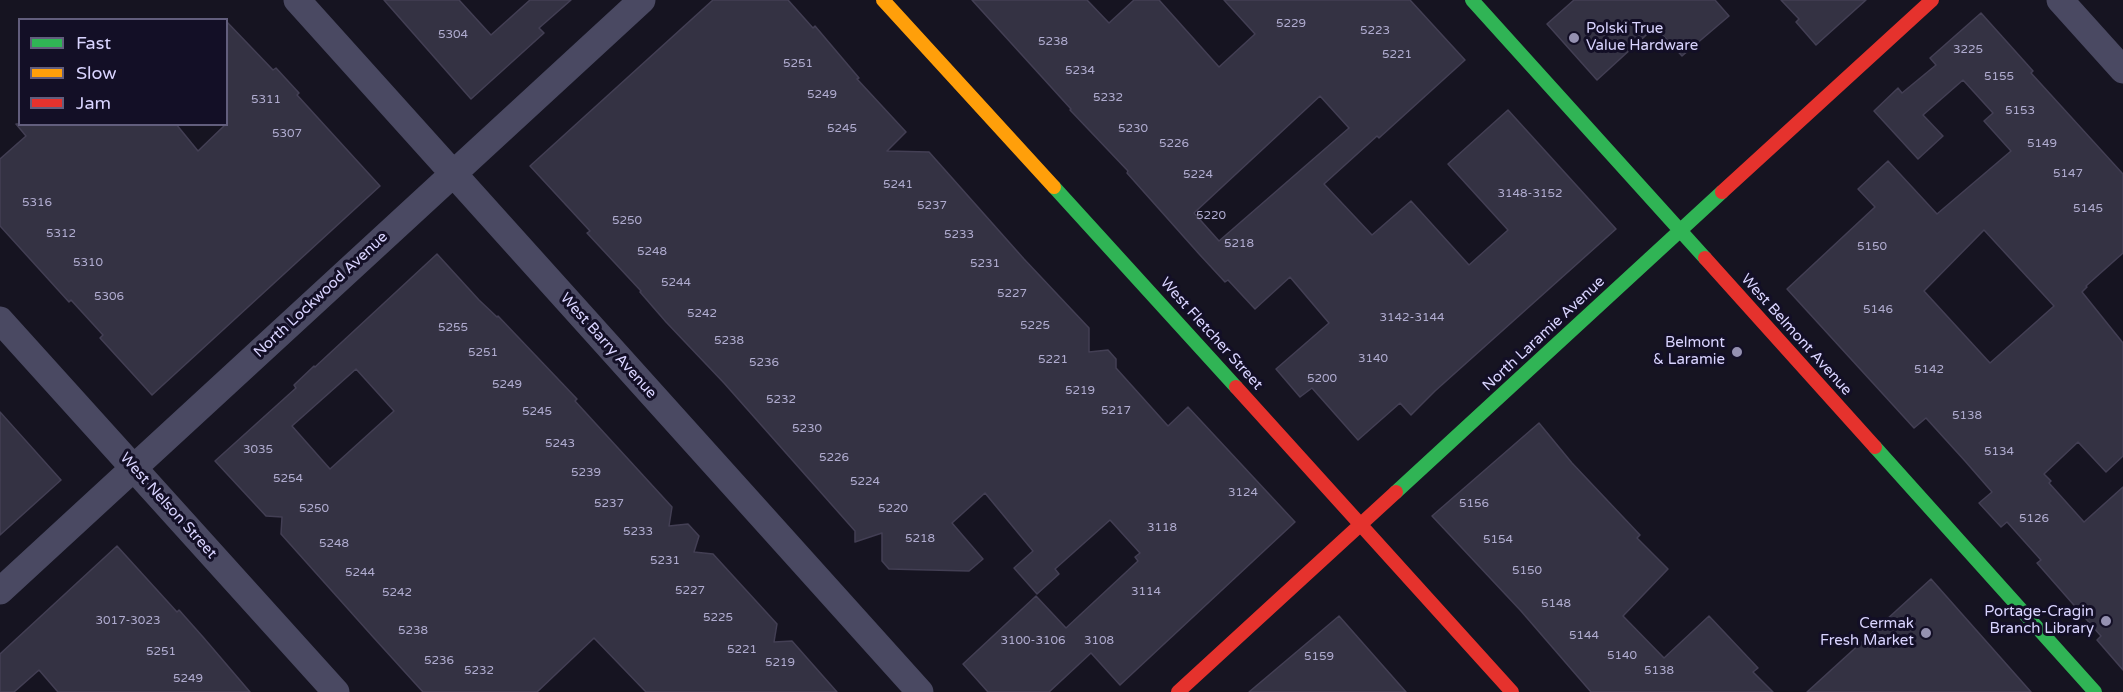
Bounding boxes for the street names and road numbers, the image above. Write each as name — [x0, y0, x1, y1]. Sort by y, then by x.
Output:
street label: North Lockwood Avenue — [250, 228, 392, 362]
street label: West Belmont Avenue — [1737, 270, 1855, 400]
street label: North Laramie Avenue — [1479, 273, 1609, 395]
street label: West Fletcher Street — [1156, 274, 1266, 394]
street label: West Barry Avenue — [556, 290, 660, 402]
street label: West Nelson Street — [116, 449, 220, 563]

